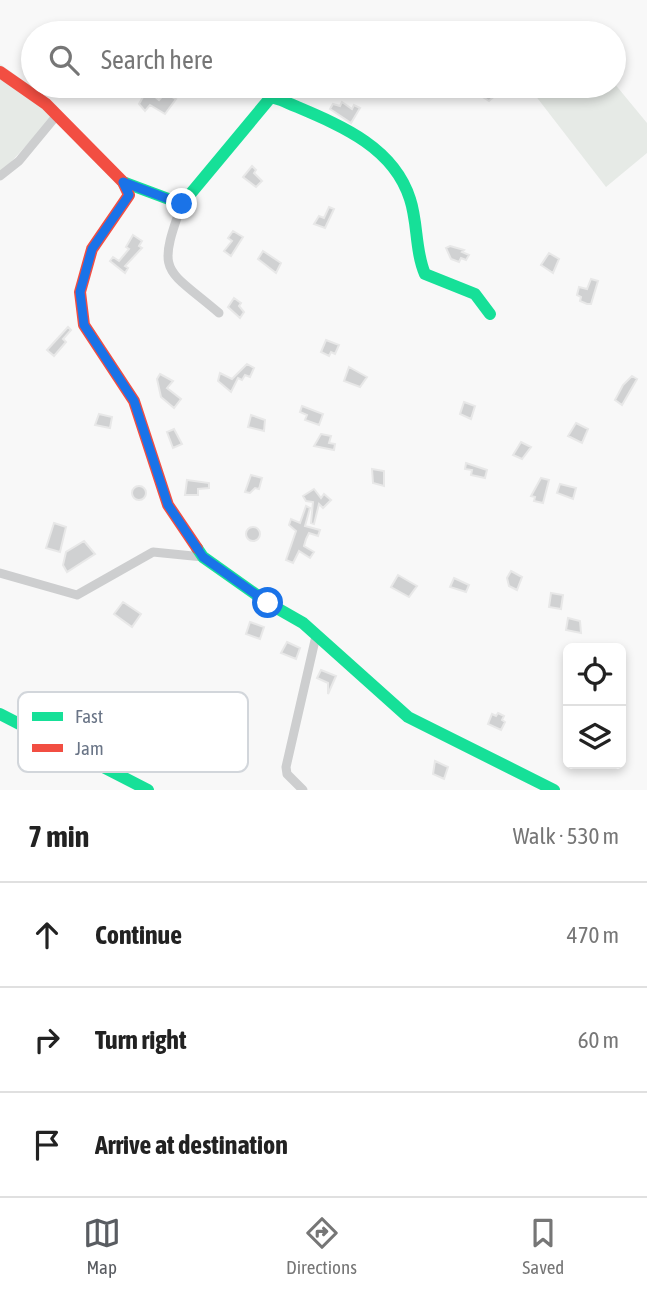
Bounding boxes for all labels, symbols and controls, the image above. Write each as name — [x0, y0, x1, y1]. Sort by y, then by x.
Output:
search box — [21, 21, 626, 98]
icon: search — [45, 41, 83, 79]
text: Search here — [101, 45, 213, 75]
route end — [166, 188, 197, 219]
route start — [252, 587, 283, 618]
map controls — [563, 643, 626, 769]
button: locate — [563, 643, 626, 706]
legend — [18, 692, 248, 772]
text: Fast — [75, 705, 103, 727]
button: layers — [563, 706, 626, 769]
text: Jam — [75, 737, 104, 759]
text: 7 min — [28, 819, 89, 853]
text: Walk · 530 m — [513, 823, 619, 849]
icon: ahead — [28, 916, 66, 954]
text: Continue — [95, 920, 182, 950]
text: 470 m — [567, 922, 619, 948]
icon: right — [28, 1021, 66, 1059]
text: Turn right — [95, 1025, 186, 1055]
text: 60 m — [578, 1027, 619, 1053]
icon: arrive — [28, 1126, 66, 1164]
text: Arrive at destination — [95, 1130, 288, 1160]
tab: Map — [83, 1214, 121, 1278]
tab: Directions — [286, 1214, 357, 1278]
tab: Saved — [522, 1214, 564, 1278]

